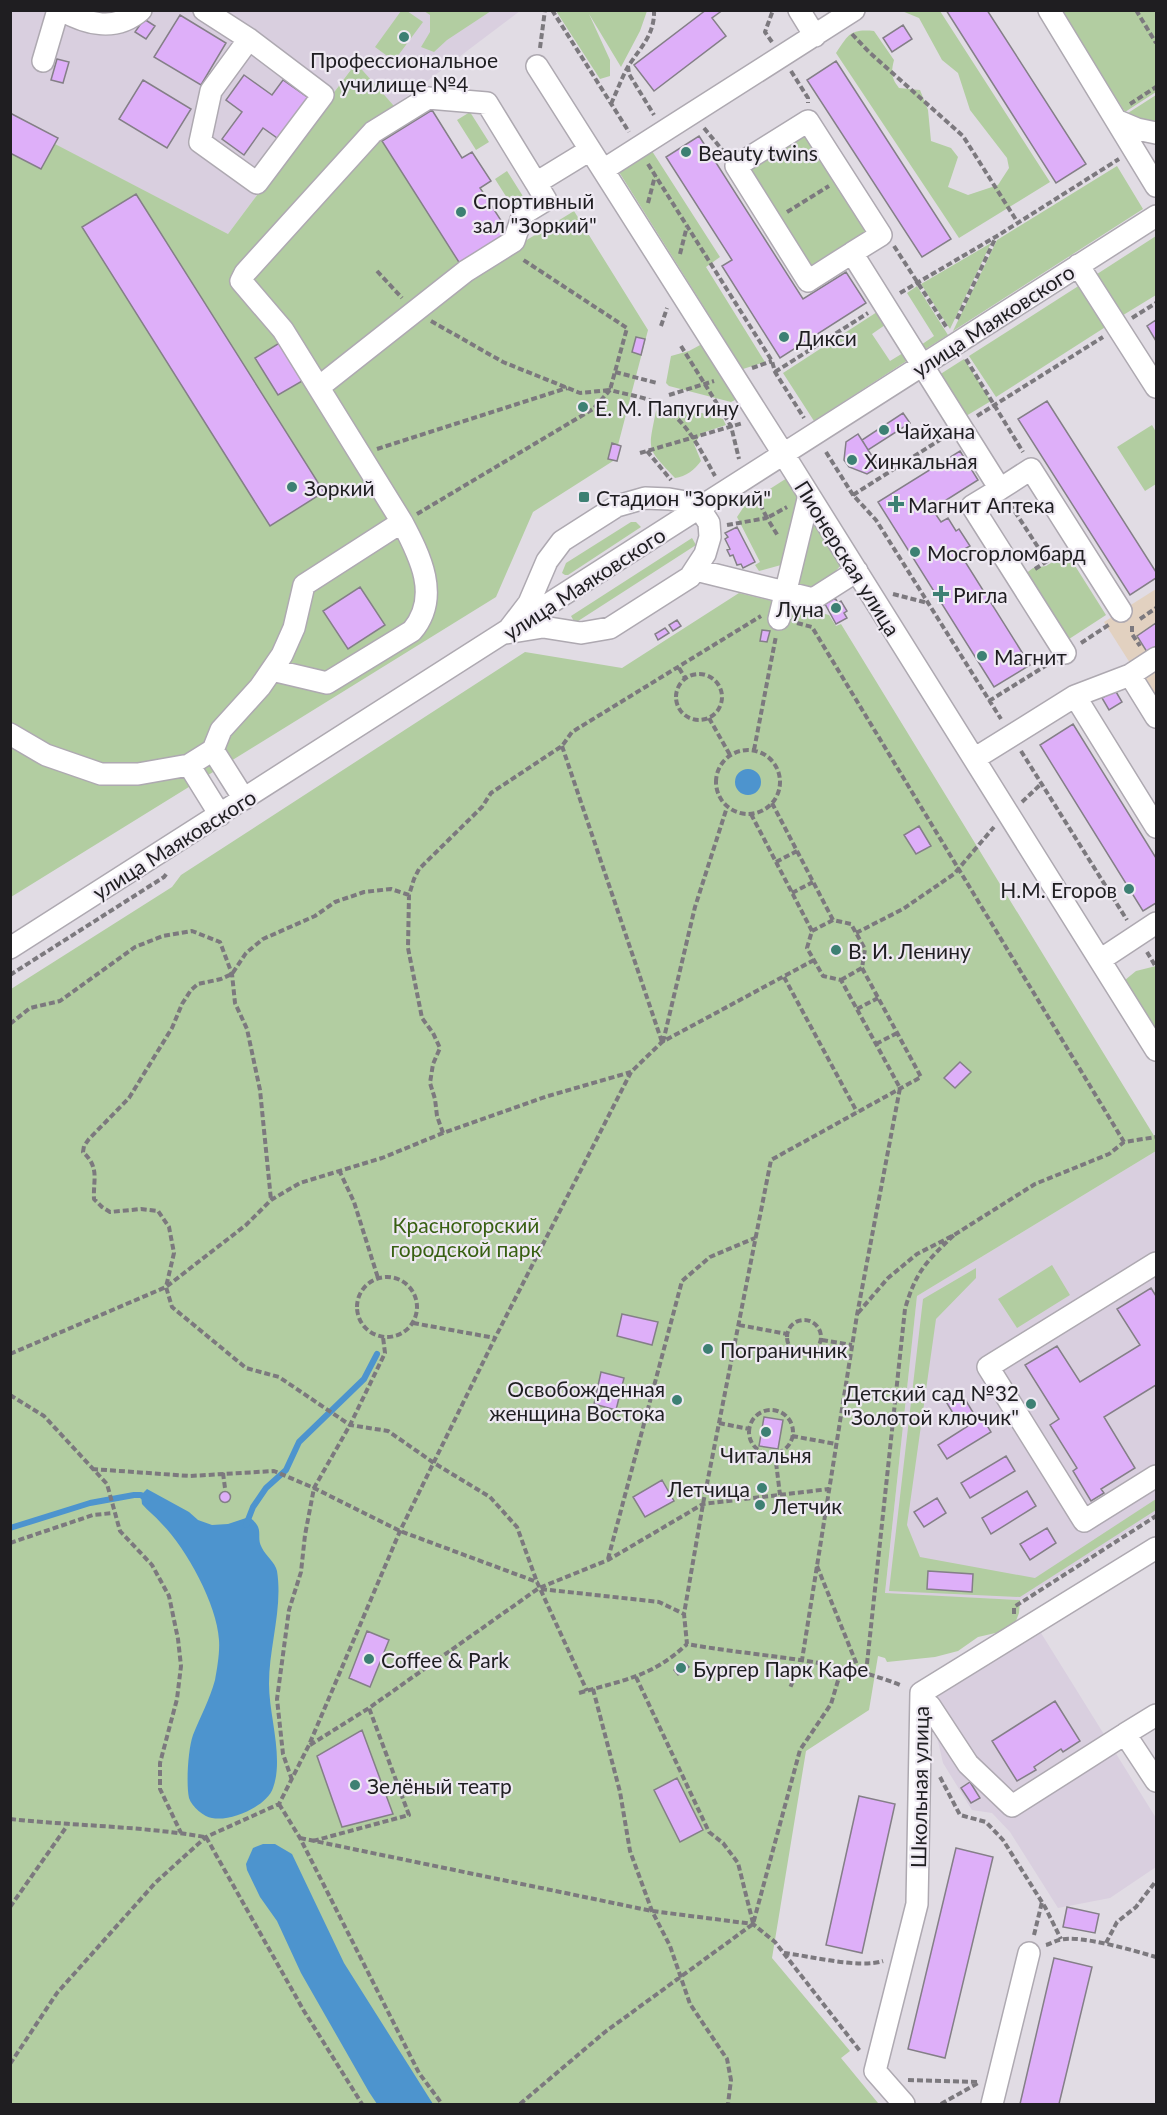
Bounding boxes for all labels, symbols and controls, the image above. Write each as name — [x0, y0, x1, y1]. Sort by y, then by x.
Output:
marker: Профессиональное училище №4 — [397, 30, 411, 44]
place label: Профессиональное училище №4 — [310, 47, 498, 96]
place label: Beauty twins — [698, 140, 818, 165]
marker: Beauty twins — [679, 145, 693, 159]
place label: Спортивный зал "Зоркий" — [473, 188, 597, 237]
marker: Спортивный зал "Зоркий" — [454, 205, 468, 219]
street label: улица Маяковского — [907, 258, 1079, 382]
place label: Дикси — [796, 325, 857, 350]
marker: Дикси — [777, 330, 791, 344]
place label: Е. М. Папугину — [595, 395, 739, 420]
marker: Е. М. Папугину — [576, 400, 590, 414]
place label: Чайхана — [896, 418, 975, 443]
marker: Чайхана — [877, 423, 891, 437]
place label: Хинкальная — [864, 448, 978, 473]
marker: Хинкальная — [845, 453, 859, 467]
place label: Зоркий — [304, 475, 375, 500]
street label: Пионерская улица — [790, 476, 906, 640]
marker: Зоркий — [285, 480, 299, 494]
place label: Стадион "Зоркий" — [596, 485, 771, 510]
marker: Стадион "Зоркий" — [577, 490, 591, 504]
place label: Магнит Аптека — [908, 492, 1055, 517]
marker: Магнит Аптека — [889, 497, 903, 511]
street label: улица Маяковского — [498, 521, 670, 645]
place label: Мосгорломбард — [927, 540, 1086, 565]
marker: Мосгорломбард — [908, 545, 922, 559]
place label: Ригла — [953, 582, 1008, 607]
marker: Ригла — [934, 587, 948, 601]
place label: Луна — [775, 596, 824, 621]
marker: Луна — [829, 601, 843, 615]
place label: Магнит — [994, 644, 1067, 669]
marker: Магнит — [975, 649, 989, 663]
street label: улица Маяковского — [88, 784, 260, 904]
place label: Н.М. Егоров — [1000, 877, 1117, 902]
marker: Н.М. Егоров — [1122, 882, 1136, 896]
place label: В. И. Ленину — [848, 938, 971, 963]
marker: В. И. Ленину — [829, 943, 843, 957]
park label: Красногорский городской парк — [391, 1212, 542, 1261]
place label: Пограничник — [720, 1337, 848, 1362]
marker: Пограничник — [701, 1342, 715, 1356]
place label: Освобожденная женщина Востока — [489, 1376, 665, 1425]
place label: Детский сад №32 "Золотой ключик" — [843, 1380, 1019, 1429]
marker: Освобожденная женщина Востока — [670, 1393, 684, 1407]
marker: Детский сад №32 "Золотой ключик" — [1024, 1397, 1038, 1411]
marker: Читальня — [759, 1425, 773, 1439]
place label: Читальня — [720, 1442, 812, 1467]
place label: Летчица — [667, 1476, 750, 1501]
marker: Летчица — [755, 1481, 769, 1495]
place label: Летчик — [771, 1493, 842, 1518]
marker: Летчик — [753, 1498, 767, 1512]
place label: Coffee & Park — [381, 1647, 509, 1672]
marker: Coffee & Park — [362, 1652, 376, 1666]
place label: Бургер Парк Кафе — [693, 1656, 868, 1681]
marker: Бургер Парк Кафе — [674, 1661, 688, 1675]
street label: Школьная улица — [905, 1706, 933, 1868]
place label: Зелёный театр — [367, 1773, 512, 1798]
marker: Зелёный театр — [348, 1778, 362, 1792]

